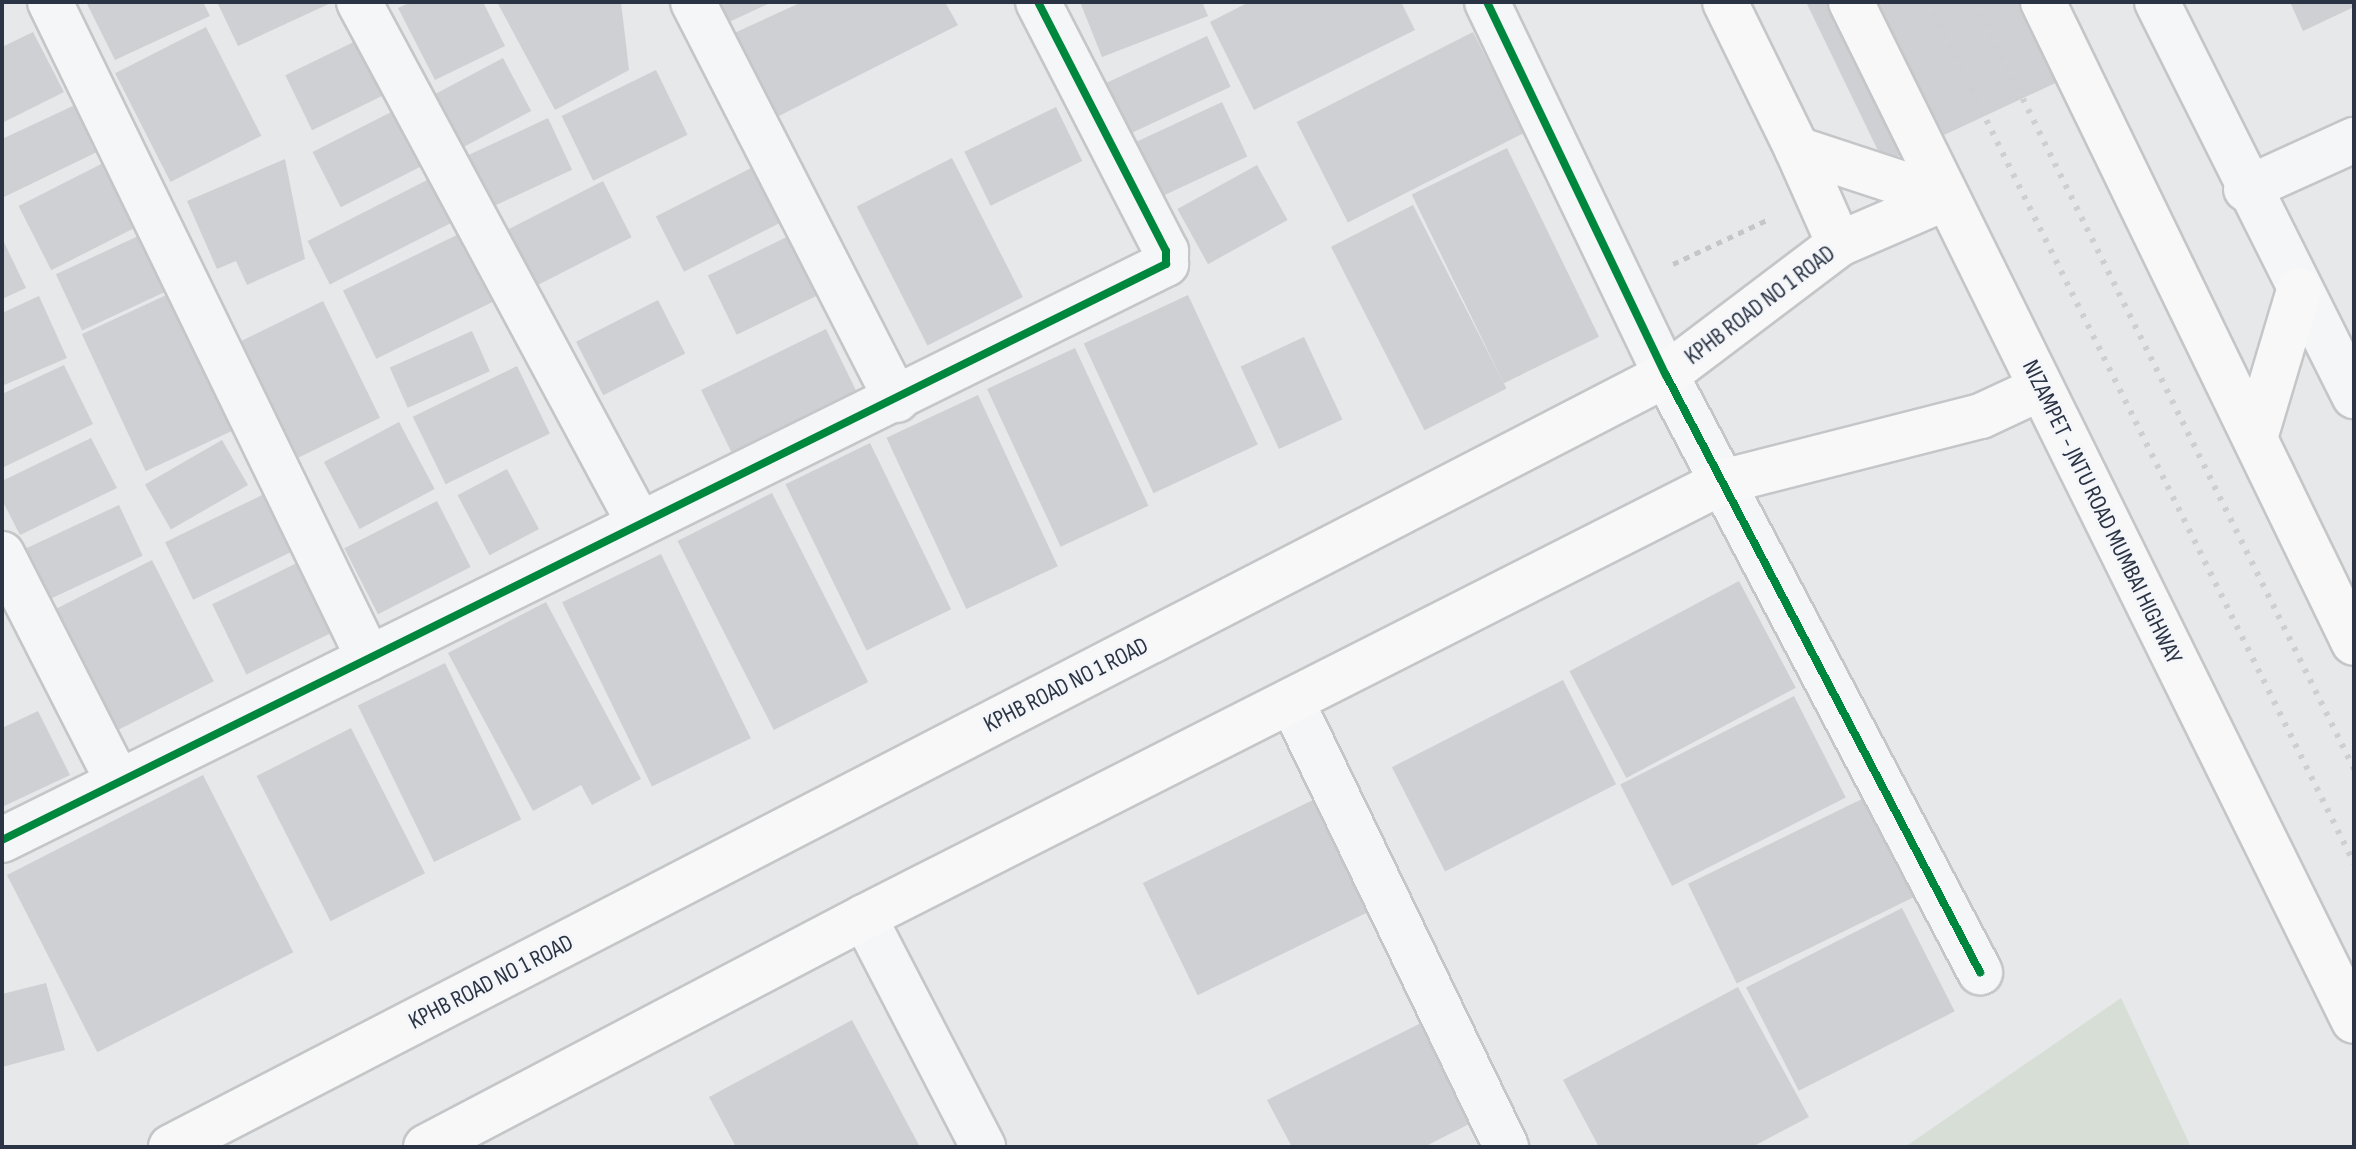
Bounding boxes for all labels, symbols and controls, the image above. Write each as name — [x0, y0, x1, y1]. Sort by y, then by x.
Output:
street label: KPHB ROAD NO 1 ROAD — [1679, 239, 1841, 371]
street label: NIZAMPET - JNTU ROAD MUMBAI HIGHWAY — [2016, 355, 2188, 669]
street label: KPHB ROAD NO 1 ROAD — [979, 631, 1153, 739]
street label: KPHB ROAD NO 1 ROAD — [404, 928, 578, 1036]

